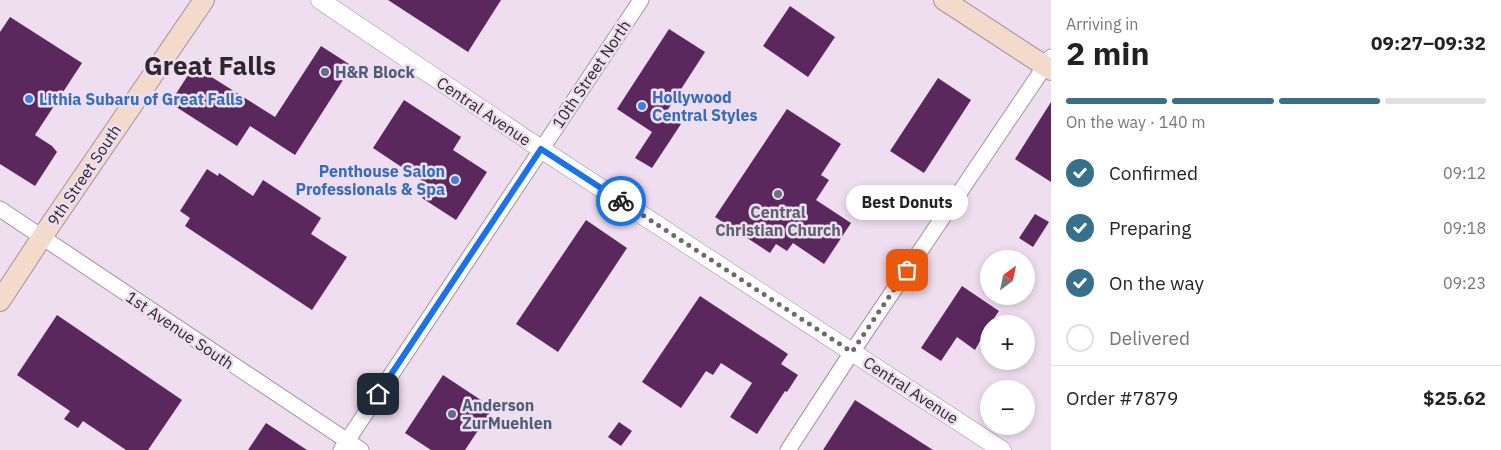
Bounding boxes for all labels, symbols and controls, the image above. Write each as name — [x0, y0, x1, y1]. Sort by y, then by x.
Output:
text: Arriving in — [1066, 14, 1138, 34]
street label: 10th Street North — [547, 16, 635, 132]
text: 09:27–09:32 — [1371, 31, 1486, 55]
text: 2 min — [1066, 32, 1150, 74]
district label: Great Falls — [144, 48, 276, 82]
place label: H&R Block — [335, 62, 415, 82]
marker: H&R Block — [319, 66, 331, 78]
street label: Central Avenue — [433, 72, 535, 150]
place label: Hollywood Central Styles — [652, 87, 758, 125]
place label: Lithia Subaru of Great Falls — [39, 89, 243, 109]
marker: Lithia Subaru of Great Falls — [23, 93, 35, 105]
marker: Hollywood Central Styles — [636, 100, 648, 112]
text: On the way · 140 m — [1066, 112, 1205, 132]
street label: 9th Street South — [43, 121, 125, 229]
icon: check — [1066, 159, 1094, 187]
place label: Penthouse Salon Professionals & Spa — [296, 161, 445, 199]
text: Confirmed — [1109, 161, 1198, 185]
text: 09:12 — [1443, 163, 1486, 183]
marker: Penthouse Salon Professionals & Spa — [449, 174, 461, 186]
courier — [596, 176, 646, 226]
callout: Best Donuts — [846, 185, 968, 220]
icon: bike — [607, 187, 635, 215]
marker: Central Christian Church — [772, 188, 784, 200]
text: Best Donuts — [862, 192, 952, 212]
place label: Central Christian Church — [715, 202, 841, 240]
icon: check — [1066, 214, 1094, 242]
text: Preparing — [1109, 216, 1191, 240]
text: 09:18 — [1443, 218, 1486, 238]
pin — [886, 249, 928, 291]
north arrow — [980, 250, 1035, 305]
map controls — [980, 250, 1035, 435]
icon: bag — [893, 256, 921, 284]
icon: check — [1066, 269, 1094, 297]
text: On the way — [1109, 271, 1204, 295]
text: 09:23 — [1443, 273, 1486, 293]
street label: 1st Avenue South — [122, 287, 238, 373]
button: + — [980, 315, 1035, 370]
text: Delivered — [1109, 326, 1190, 350]
street label: Central Avenue — [860, 352, 962, 428]
pin — [357, 373, 399, 415]
icon: home — [364, 380, 392, 408]
button: − — [980, 380, 1035, 435]
text: Order #7879 — [1066, 386, 1178, 410]
text: $25.62 — [1423, 386, 1486, 410]
place label: Anderson ZurMuehlen — [462, 395, 552, 433]
marker: Anderson ZurMuehlen — [446, 408, 458, 420]

